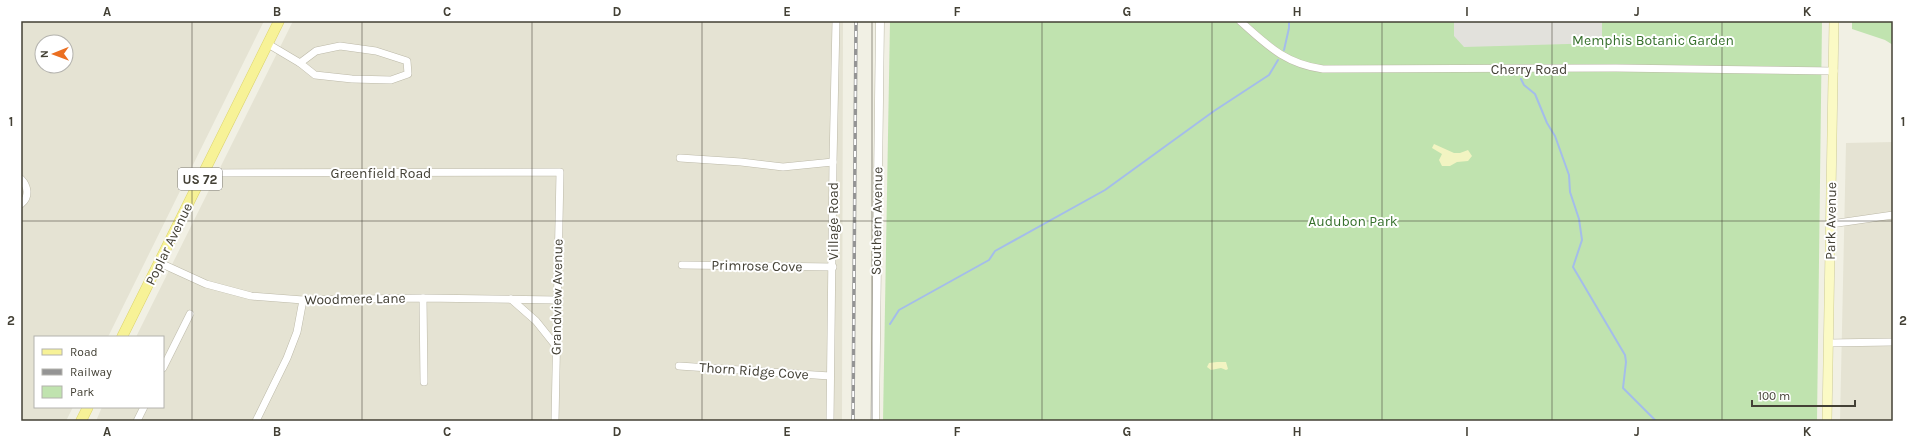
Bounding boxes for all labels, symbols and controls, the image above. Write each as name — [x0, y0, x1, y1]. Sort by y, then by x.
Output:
text: A — [103, 4, 111, 19]
text: B — [273, 4, 281, 19]
text: C — [443, 4, 451, 19]
text: D — [613, 4, 622, 19]
text: E — [783, 4, 791, 19]
text: F — [953, 4, 961, 19]
text: G — [1123, 4, 1131, 19]
text: H — [1292, 4, 1302, 19]
text: I — [1465, 4, 1469, 19]
text: J — [1634, 4, 1640, 19]
text: K — [1803, 4, 1812, 19]
park label: Memphis Botanic Garden — [1572, 32, 1734, 49]
north arrow — [34, 34, 74, 74]
text: N — [38, 50, 51, 58]
street label: Cherry Road — [1491, 61, 1567, 78]
text: 1 — [9, 114, 13, 129]
text: 1 — [1901, 114, 1905, 129]
street label: Greenfield Road — [331, 165, 431, 182]
street label: Southern Avenue — [868, 167, 886, 275]
road number: US 72 — [178, 168, 222, 190]
street label: Village Road — [825, 182, 842, 260]
street label: Park Avenue — [1822, 182, 1840, 260]
street label: Poplar Avenue — [142, 200, 196, 288]
park label: Audubon Park — [1308, 213, 1398, 230]
street label: Grandview Avenue — [547, 239, 567, 355]
street label: Primrose Cove — [711, 257, 803, 275]
street label: Woodmere Lane — [304, 290, 406, 308]
text: 2 — [7, 313, 15, 328]
text: 2 — [1899, 313, 1907, 328]
legend — [34, 336, 164, 408]
text: Road — [70, 345, 98, 359]
street label: Thorn Ridge Cove — [699, 359, 809, 383]
text: Railway — [70, 365, 112, 379]
scale bar — [1752, 382, 1855, 408]
text: Park — [70, 385, 95, 399]
text: 100 m — [1758, 389, 1790, 403]
text: A — [103, 424, 111, 439]
text: B — [273, 424, 281, 439]
text: C — [443, 424, 451, 439]
text: D — [613, 424, 622, 439]
text: E — [783, 424, 791, 439]
text: F — [953, 424, 961, 439]
text: G — [1123, 424, 1131, 439]
text: H — [1292, 424, 1302, 439]
text: I — [1465, 424, 1469, 439]
text: J — [1634, 424, 1640, 439]
text: K — [1803, 424, 1812, 439]

